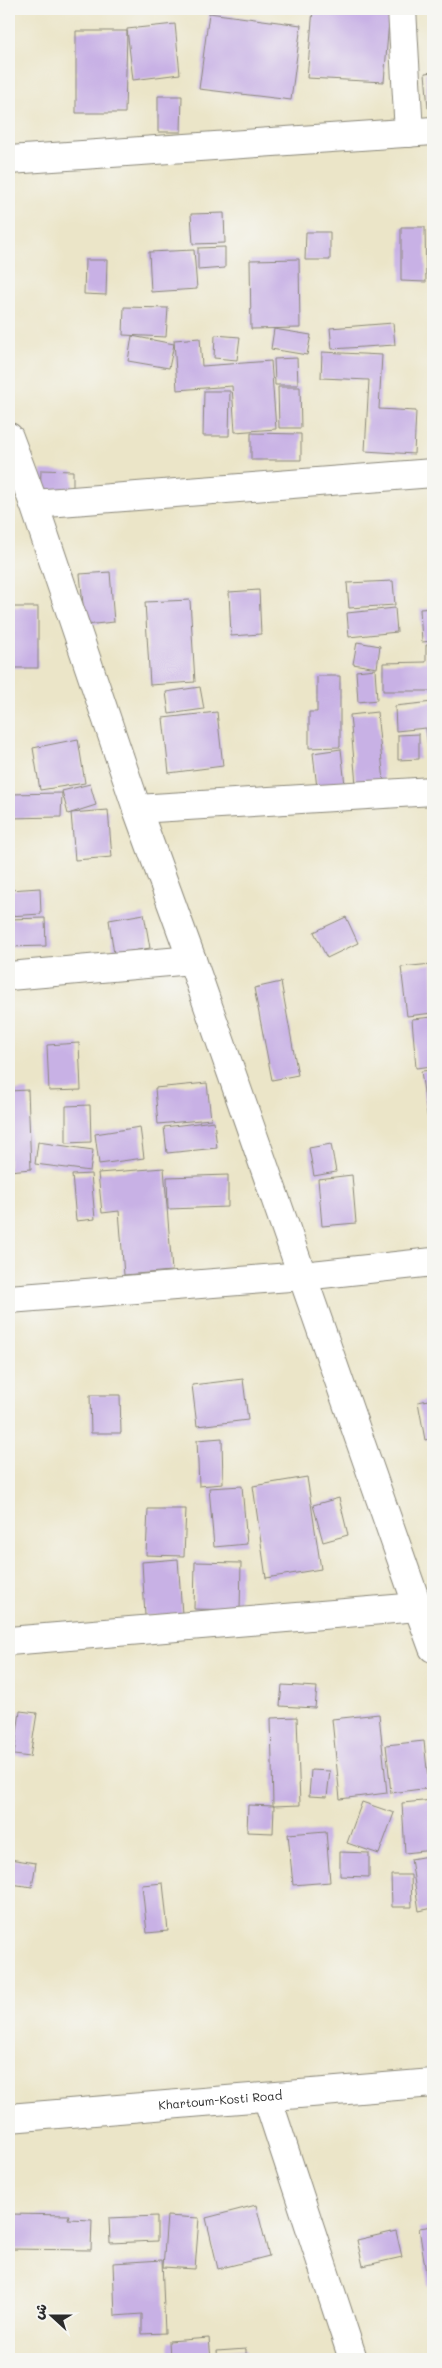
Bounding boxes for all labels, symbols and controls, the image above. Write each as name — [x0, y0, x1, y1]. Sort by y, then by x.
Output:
street label: Khartoum-Kosti Road — [158, 2086, 283, 2113]
north arrow — [28, 2290, 78, 2340]
text: ش — [28, 2301, 51, 2322]

